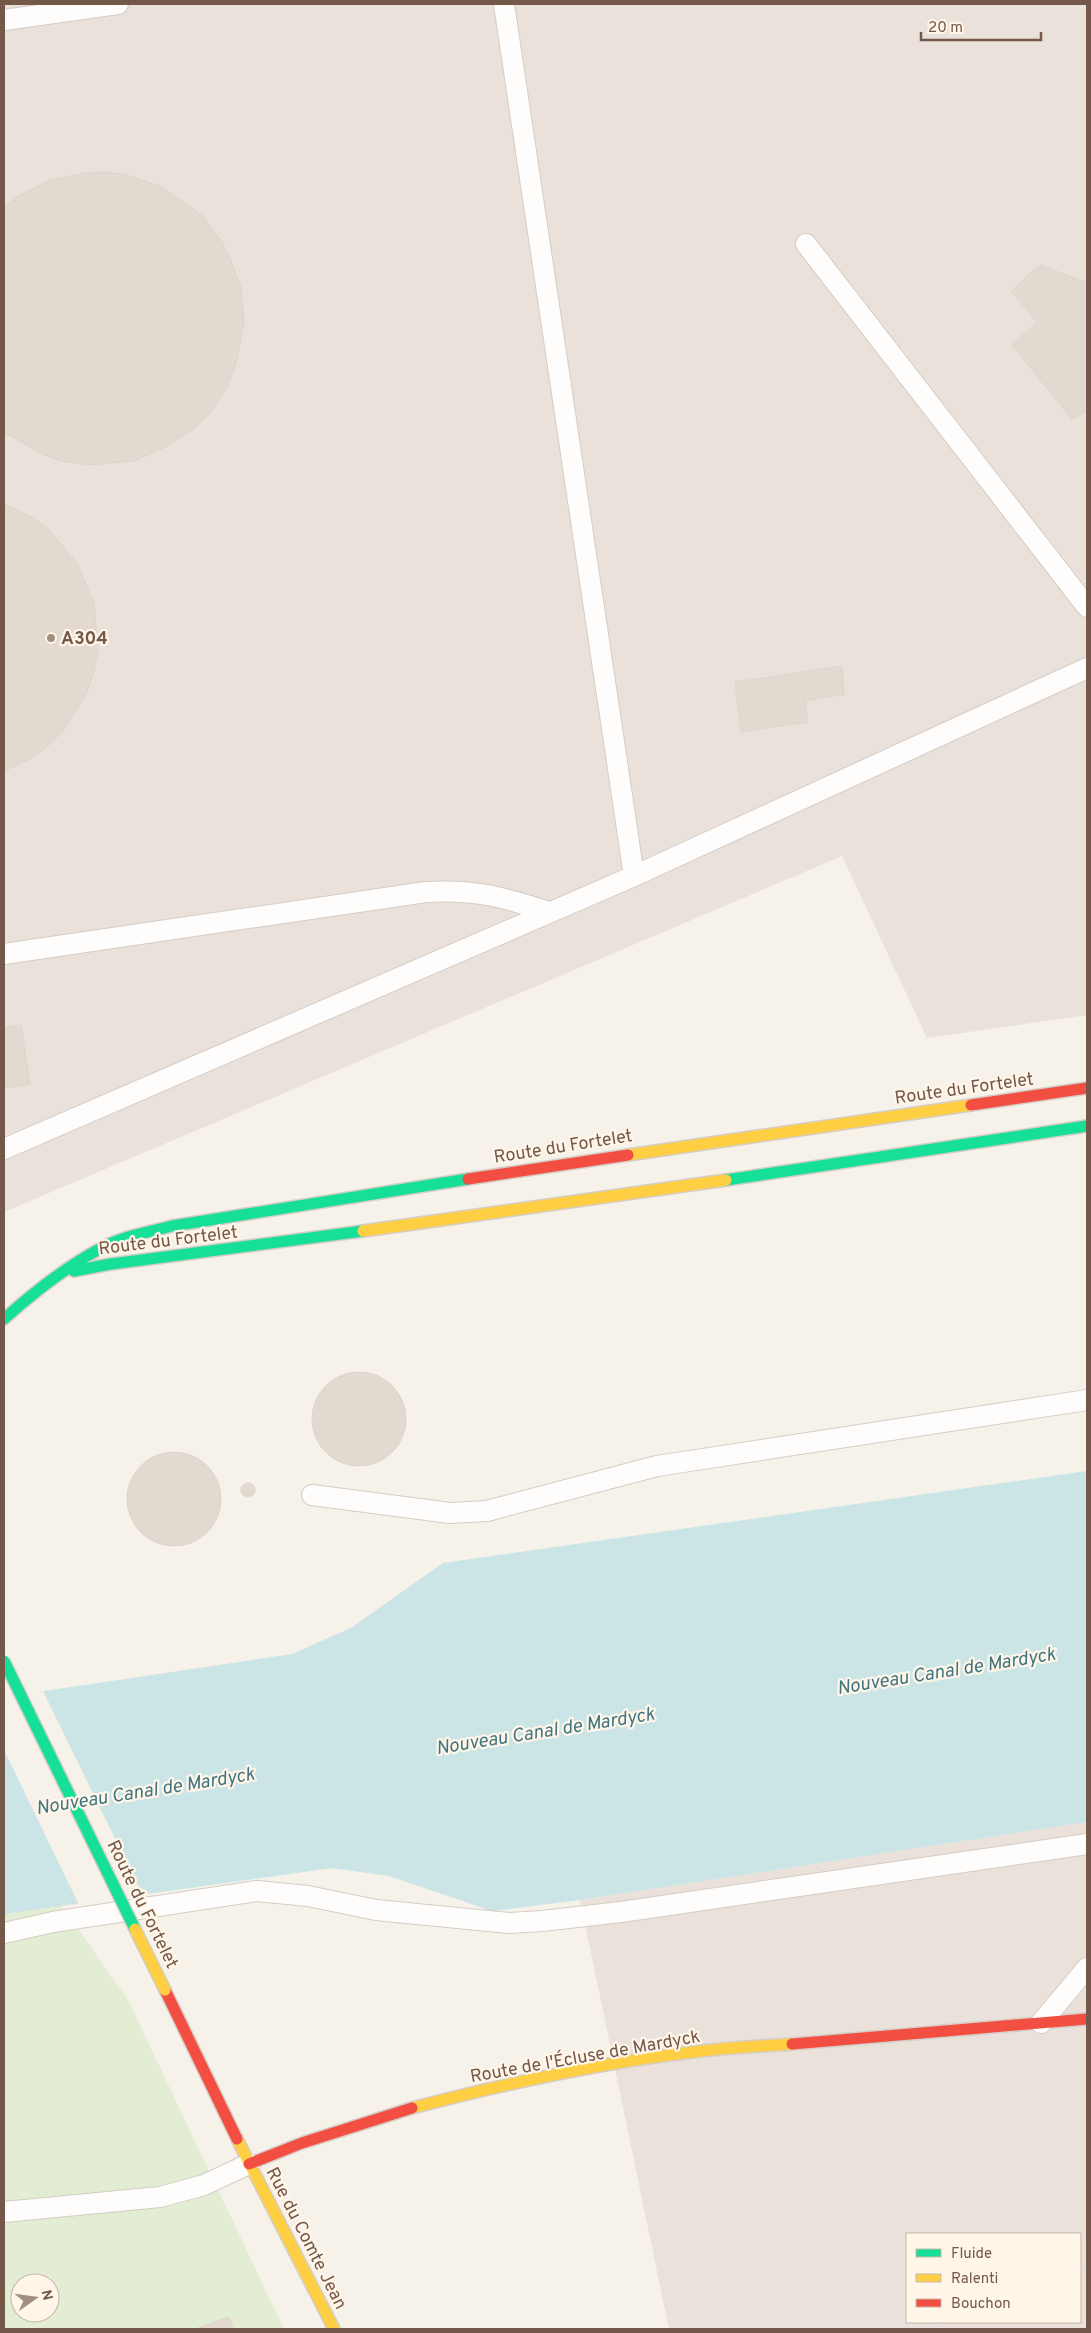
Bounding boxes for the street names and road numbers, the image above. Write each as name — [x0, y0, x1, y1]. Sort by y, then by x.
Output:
street label: Route du Fortelet — [893, 1068, 1035, 1111]
street label: Route du Fortelet — [492, 1125, 634, 1170]
street label: Route du Fortelet — [97, 1222, 239, 1261]
street label: Route du Fortelet — [101, 1837, 183, 1973]
street label: Route de l'Écluse de Mardyck — [468, 2024, 702, 2089]
street label: Rue du Comte Jean — [260, 2164, 351, 2314]

